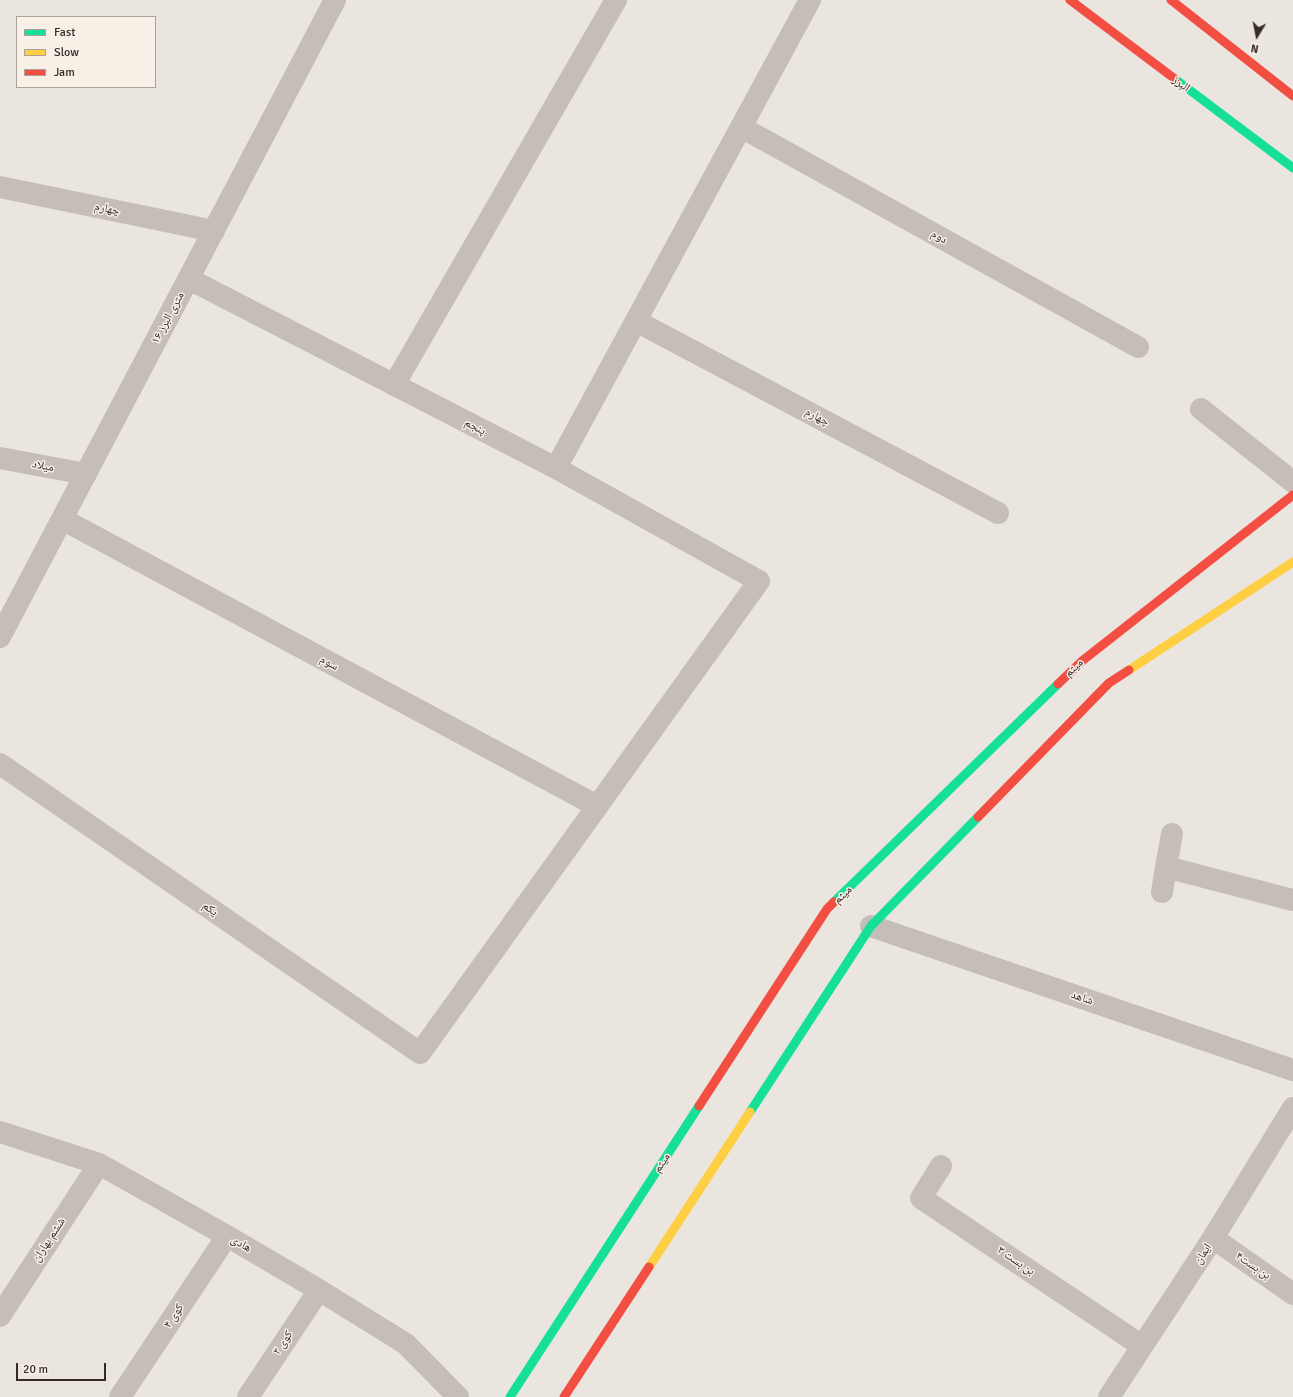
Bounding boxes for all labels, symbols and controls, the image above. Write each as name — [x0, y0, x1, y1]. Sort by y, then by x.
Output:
legend — [16, 16, 156, 88]
north arrow — [1237, 16, 1277, 56]
text: Fast — [54, 25, 75, 40]
text: N — [1250, 41, 1260, 55]
text: Slow — [54, 45, 79, 60]
text: Jam — [54, 65, 75, 80]
street label: البرز — [1169, 73, 1193, 95]
street label: چهارم — [93, 199, 121, 219]
street label: دوم — [928, 227, 950, 247]
street label: ۱۶ متری البرز — [148, 290, 188, 346]
street label: چهارم — [802, 405, 832, 429]
street label: پنجم — [462, 416, 488, 438]
street label: میلاد — [31, 457, 55, 475]
street label: سوم — [317, 652, 341, 674]
street label: میثم — [1062, 656, 1086, 680]
street label: میثم — [831, 883, 855, 907]
street label: یکم — [199, 899, 221, 919]
street label: شاهد — [1069, 987, 1095, 1009]
street label: میثم — [650, 1151, 674, 1175]
street label: ششم بهاران — [29, 1215, 69, 1265]
street label: هادی — [228, 1232, 254, 1256]
street label: ایمان — [1191, 1241, 1215, 1267]
street label: بن بست ۳ — [995, 1243, 1037, 1279]
street label: بن بست۴ — [1233, 1249, 1273, 1283]
street label: کوی ۴ — [161, 1301, 187, 1331]
street label: کوی ۲ — [270, 1328, 296, 1358]
scale bar — [18, 1355, 108, 1381]
text: 20 m — [23, 1362, 48, 1377]

